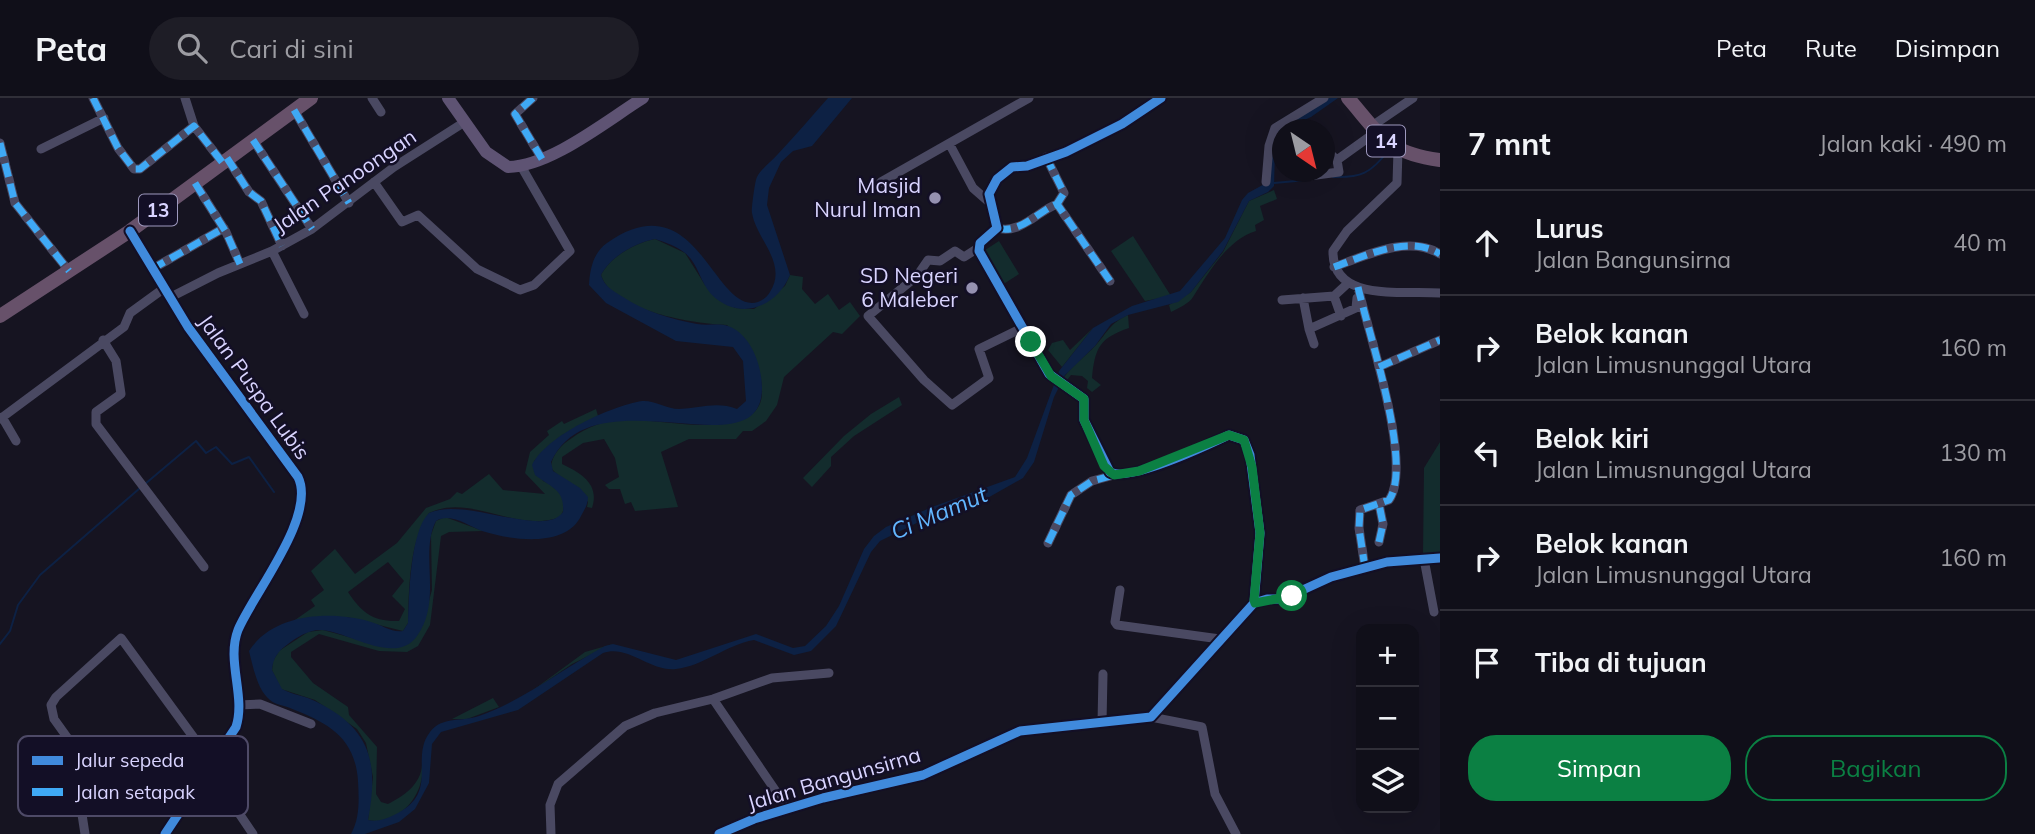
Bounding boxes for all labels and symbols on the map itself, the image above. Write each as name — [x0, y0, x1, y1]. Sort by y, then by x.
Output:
north arrow — [1272, 119, 1335, 182]
street label: Jalan Panoongan — [268, 123, 421, 238]
road number: 14 — [1367, 126, 1405, 156]
place label: Masjid Nurul Iman — [814, 172, 921, 222]
marker: Masjid Nurul Iman — [927, 190, 943, 206]
road number: 13 — [139, 194, 177, 226]
place label: SD Negeri 6 Maleber — [860, 262, 958, 312]
marker: SD Negeri 6 Maleber — [964, 280, 980, 296]
street label: Jalan Puspa Lubis — [193, 309, 316, 464]
route end — [1015, 326, 1046, 357]
water label: Ci Mamut — [886, 479, 992, 546]
route start — [1276, 580, 1307, 611]
legend — [18, 736, 248, 816]
street label: Jalan Bangunsirna — [744, 741, 923, 815]
text: Jalur sepeda — [75, 748, 184, 772]
text: Jalan setapak — [75, 780, 195, 804]

